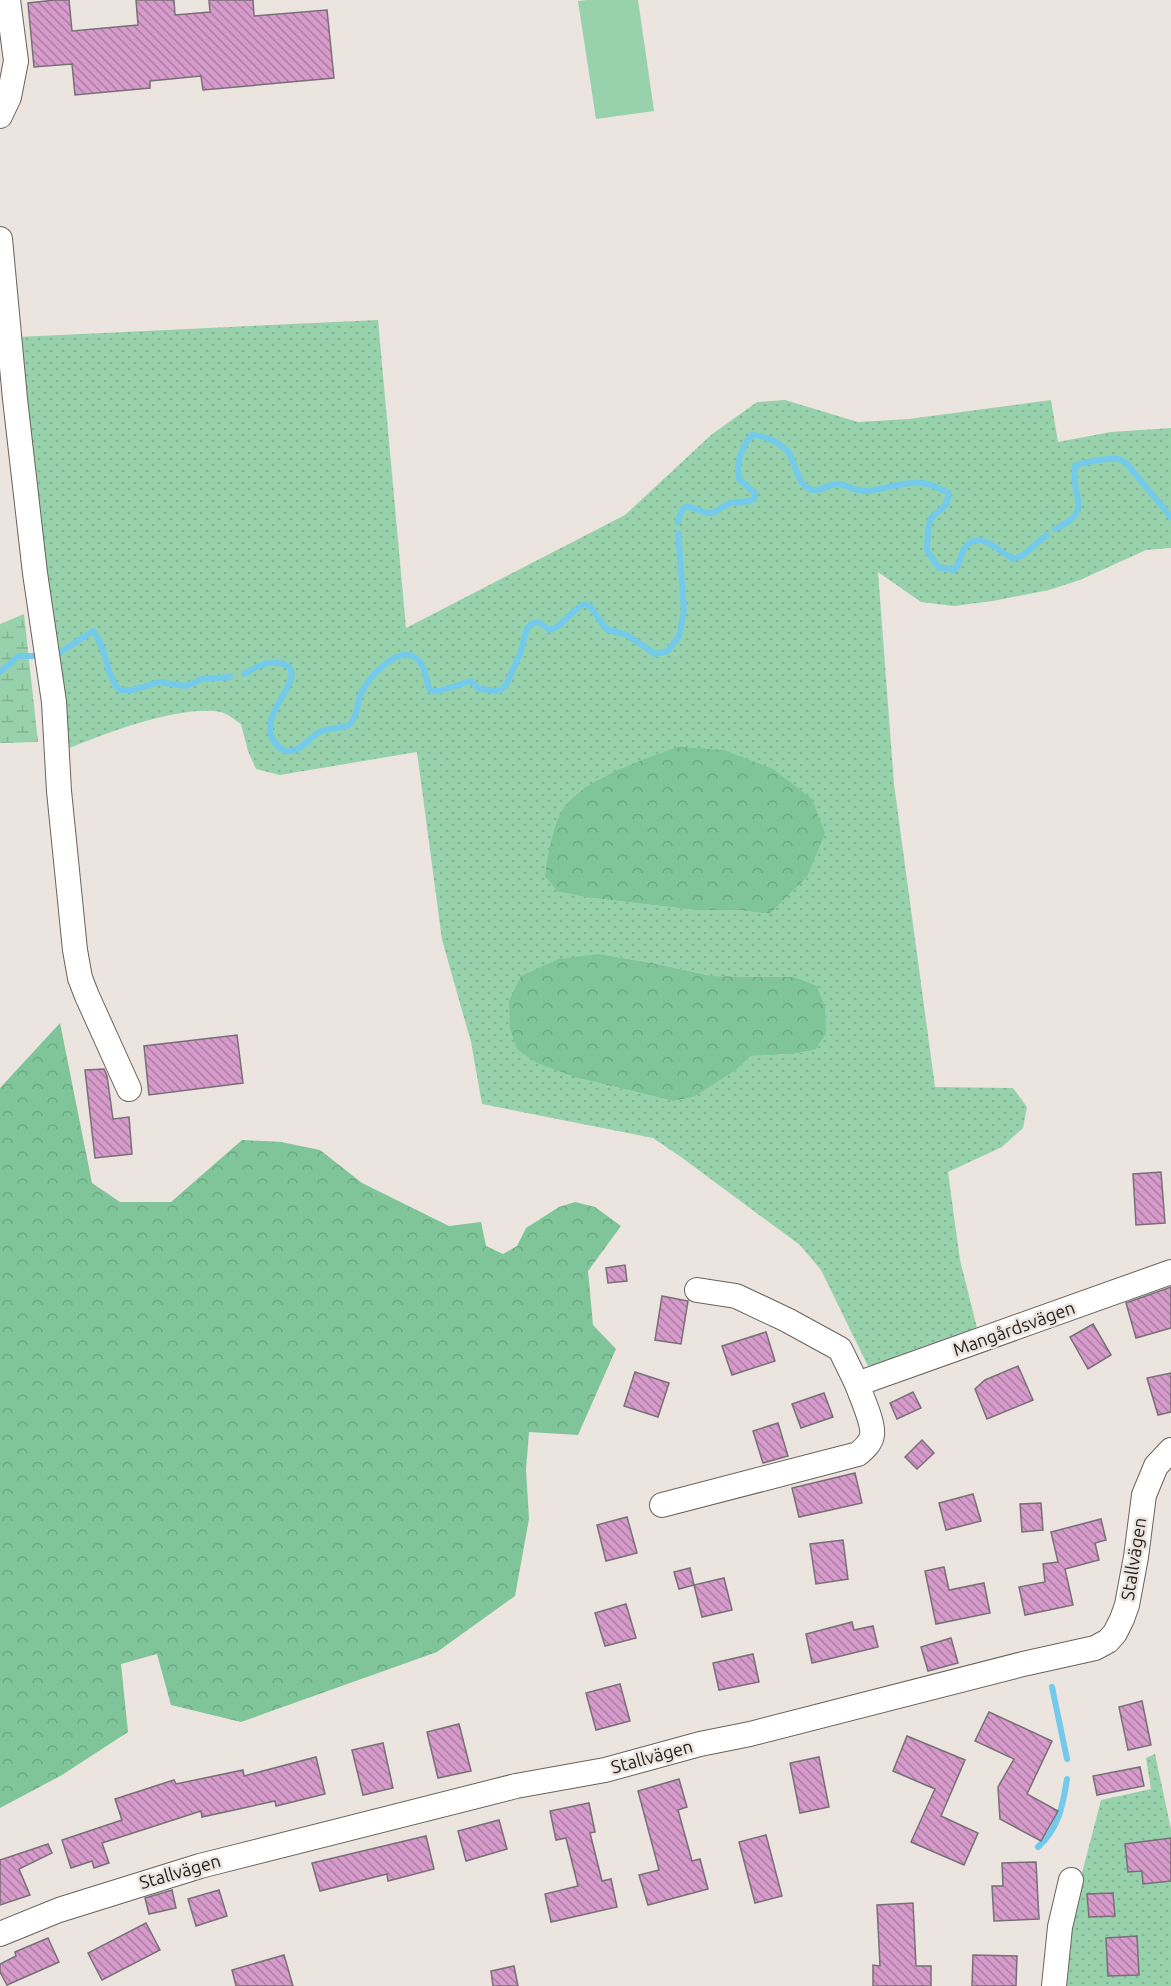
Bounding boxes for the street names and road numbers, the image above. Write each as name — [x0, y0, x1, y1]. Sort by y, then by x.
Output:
street label: Mangårdsvägen — [950, 1297, 1077, 1359]
street label: Stallvägen — [1117, 1516, 1149, 1602]
street label: Stallvägen — [609, 1736, 695, 1777]
street label: Stallvägen — [137, 1850, 223, 1892]

